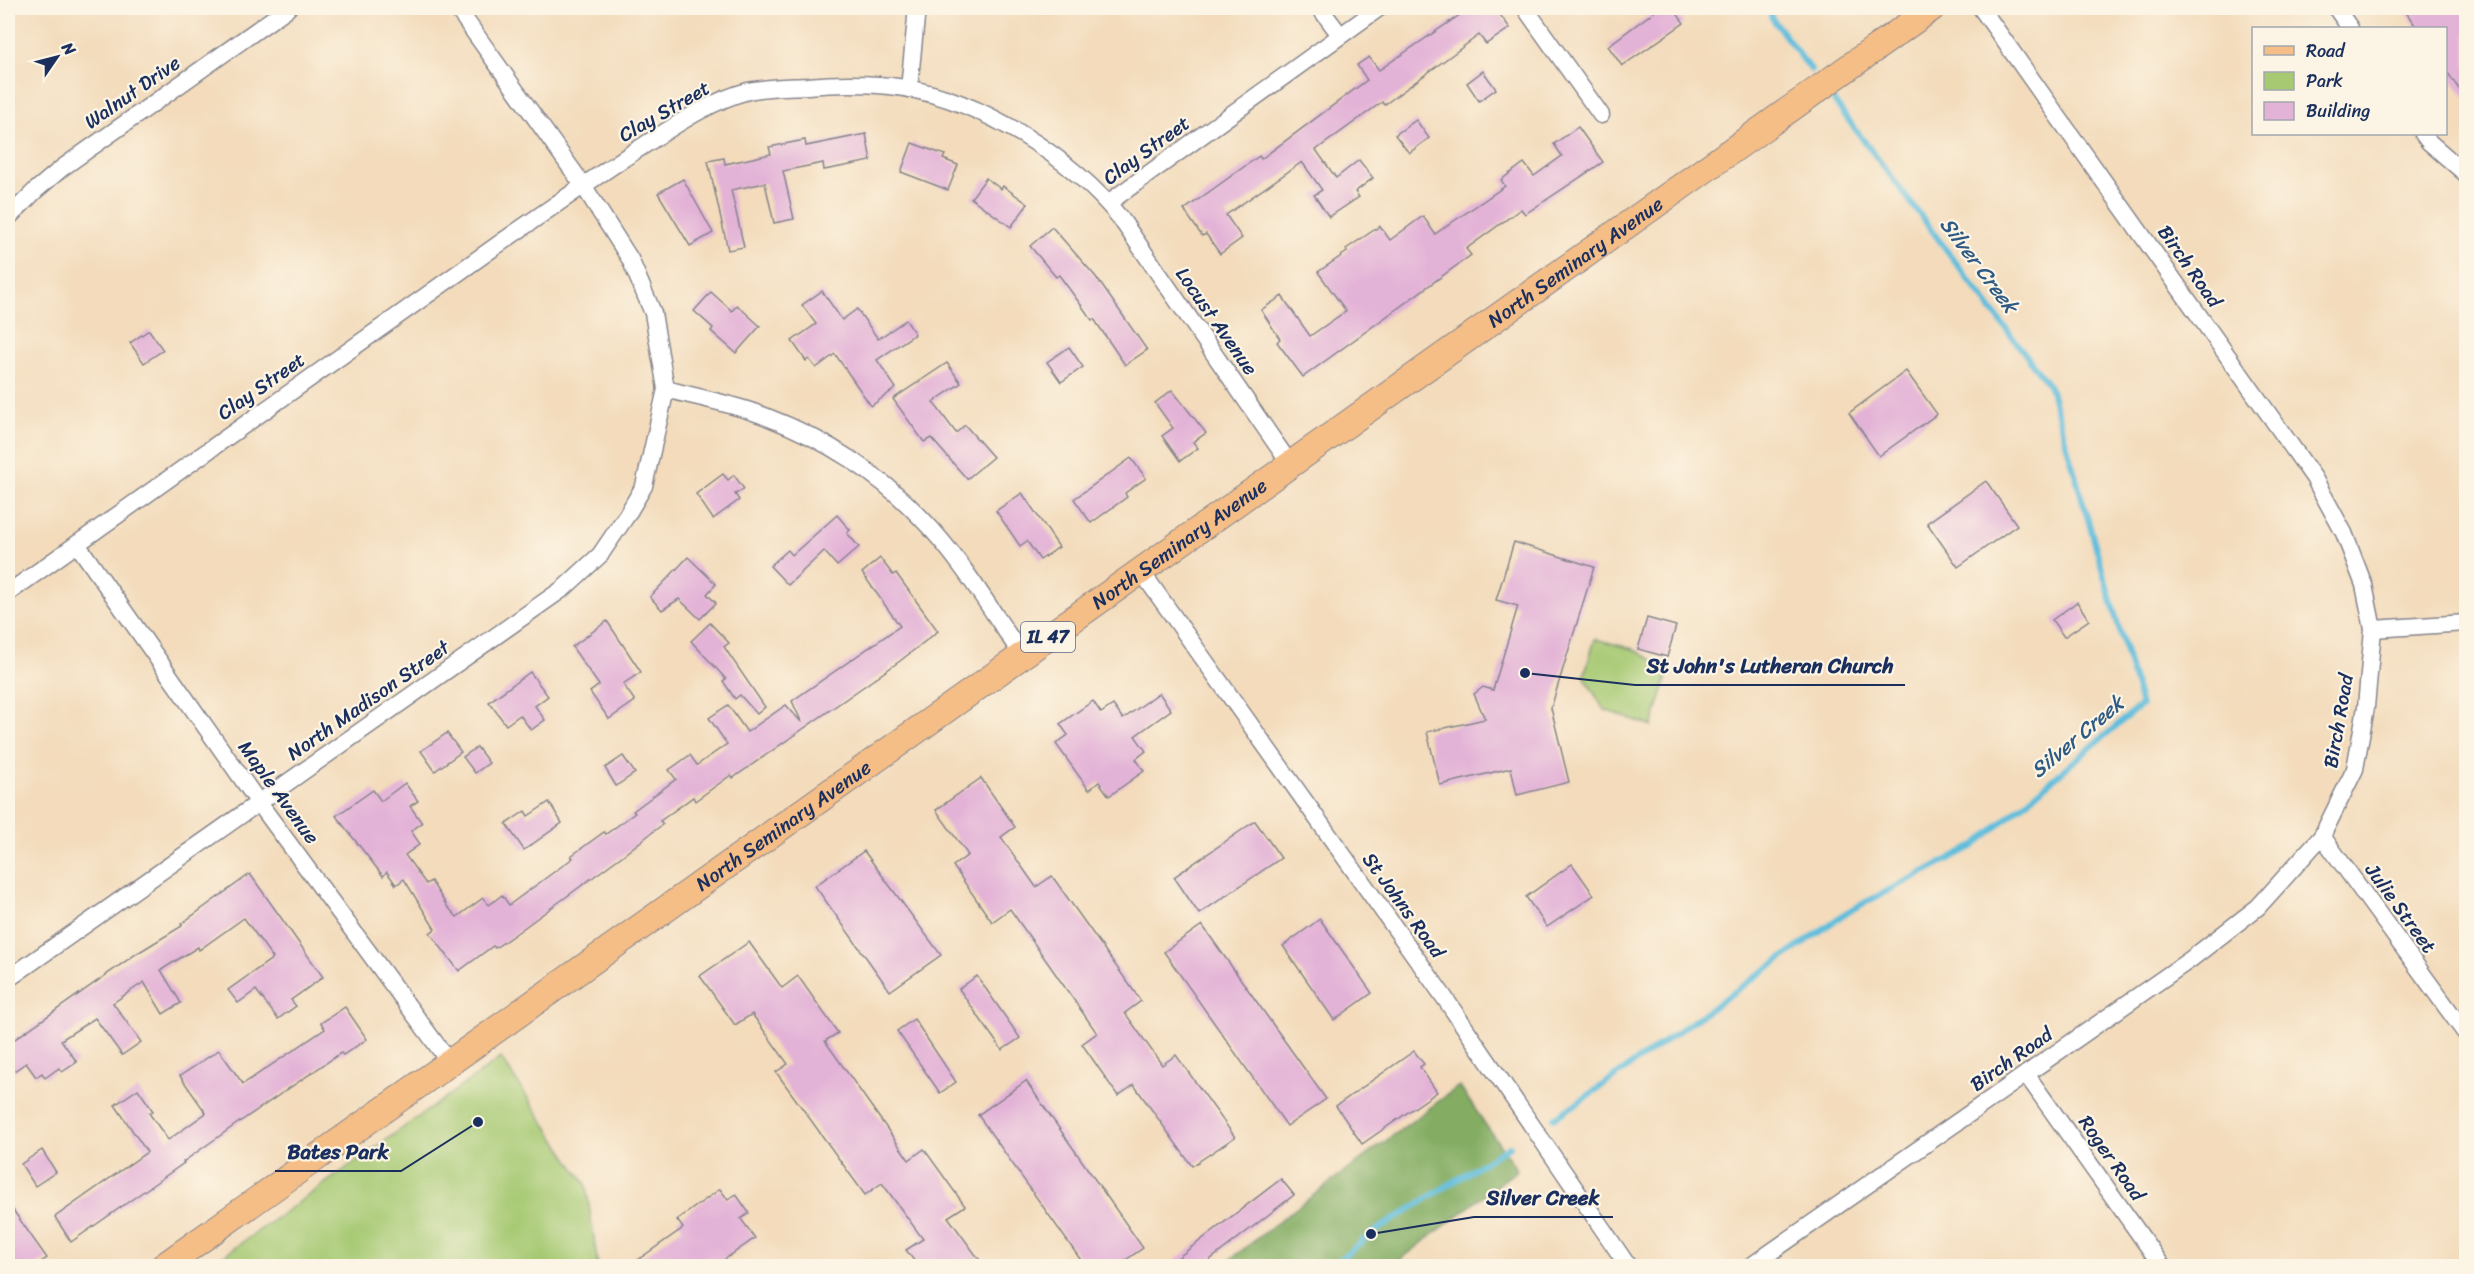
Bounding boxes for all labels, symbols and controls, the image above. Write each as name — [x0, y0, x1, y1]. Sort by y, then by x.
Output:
north arrow — [27, 27, 87, 87]
legend — [2252, 27, 2447, 135]
text: N — [53, 35, 84, 62]
text: Road — [2306, 35, 2346, 67]
street label: Walnut Drive — [77, 46, 188, 139]
text: Park — [2306, 65, 2343, 97]
street label: Clay Street — [612, 71, 717, 152]
text: Building — [2306, 95, 2370, 127]
street label: Clay Street — [1095, 106, 1198, 194]
street label: North Seminary Avenue — [1480, 187, 1671, 337]
water label: Silver Creek — [1930, 208, 2030, 324]
street label: Birch Road — [2148, 217, 2232, 316]
street label: Locust Avenue — [1166, 259, 1267, 383]
street label: Clay Street — [210, 343, 313, 430]
street label: North Seminary Avenue — [1084, 469, 1275, 619]
road number: IL 47 — [1021, 622, 1075, 652]
street label: North Madison Street — [279, 630, 458, 770]
callout: St John's Lutheran Church — [1635, 646, 1905, 685]
text: St John's Lutheran Church — [1645, 647, 1894, 685]
street label: Birch Road — [2313, 670, 2364, 771]
water label: Silver Creek — [2021, 684, 2135, 788]
street label: Maple Avenue — [229, 733, 329, 852]
street label: North Seminary Avenue — [688, 751, 879, 901]
street label: St Johns Road — [1353, 845, 1455, 967]
street label: Julie Street — [2355, 855, 2446, 961]
street label: Birch Road — [1962, 1017, 2061, 1101]
street label: Roger Road — [2069, 1108, 2155, 1210]
callout: Bates Park — [275, 1132, 401, 1171]
text: Bates Park — [287, 1133, 390, 1171]
callout: Silver Creek — [1474, 1178, 1613, 1217]
text: Silver Creek — [1485, 1179, 1601, 1217]

